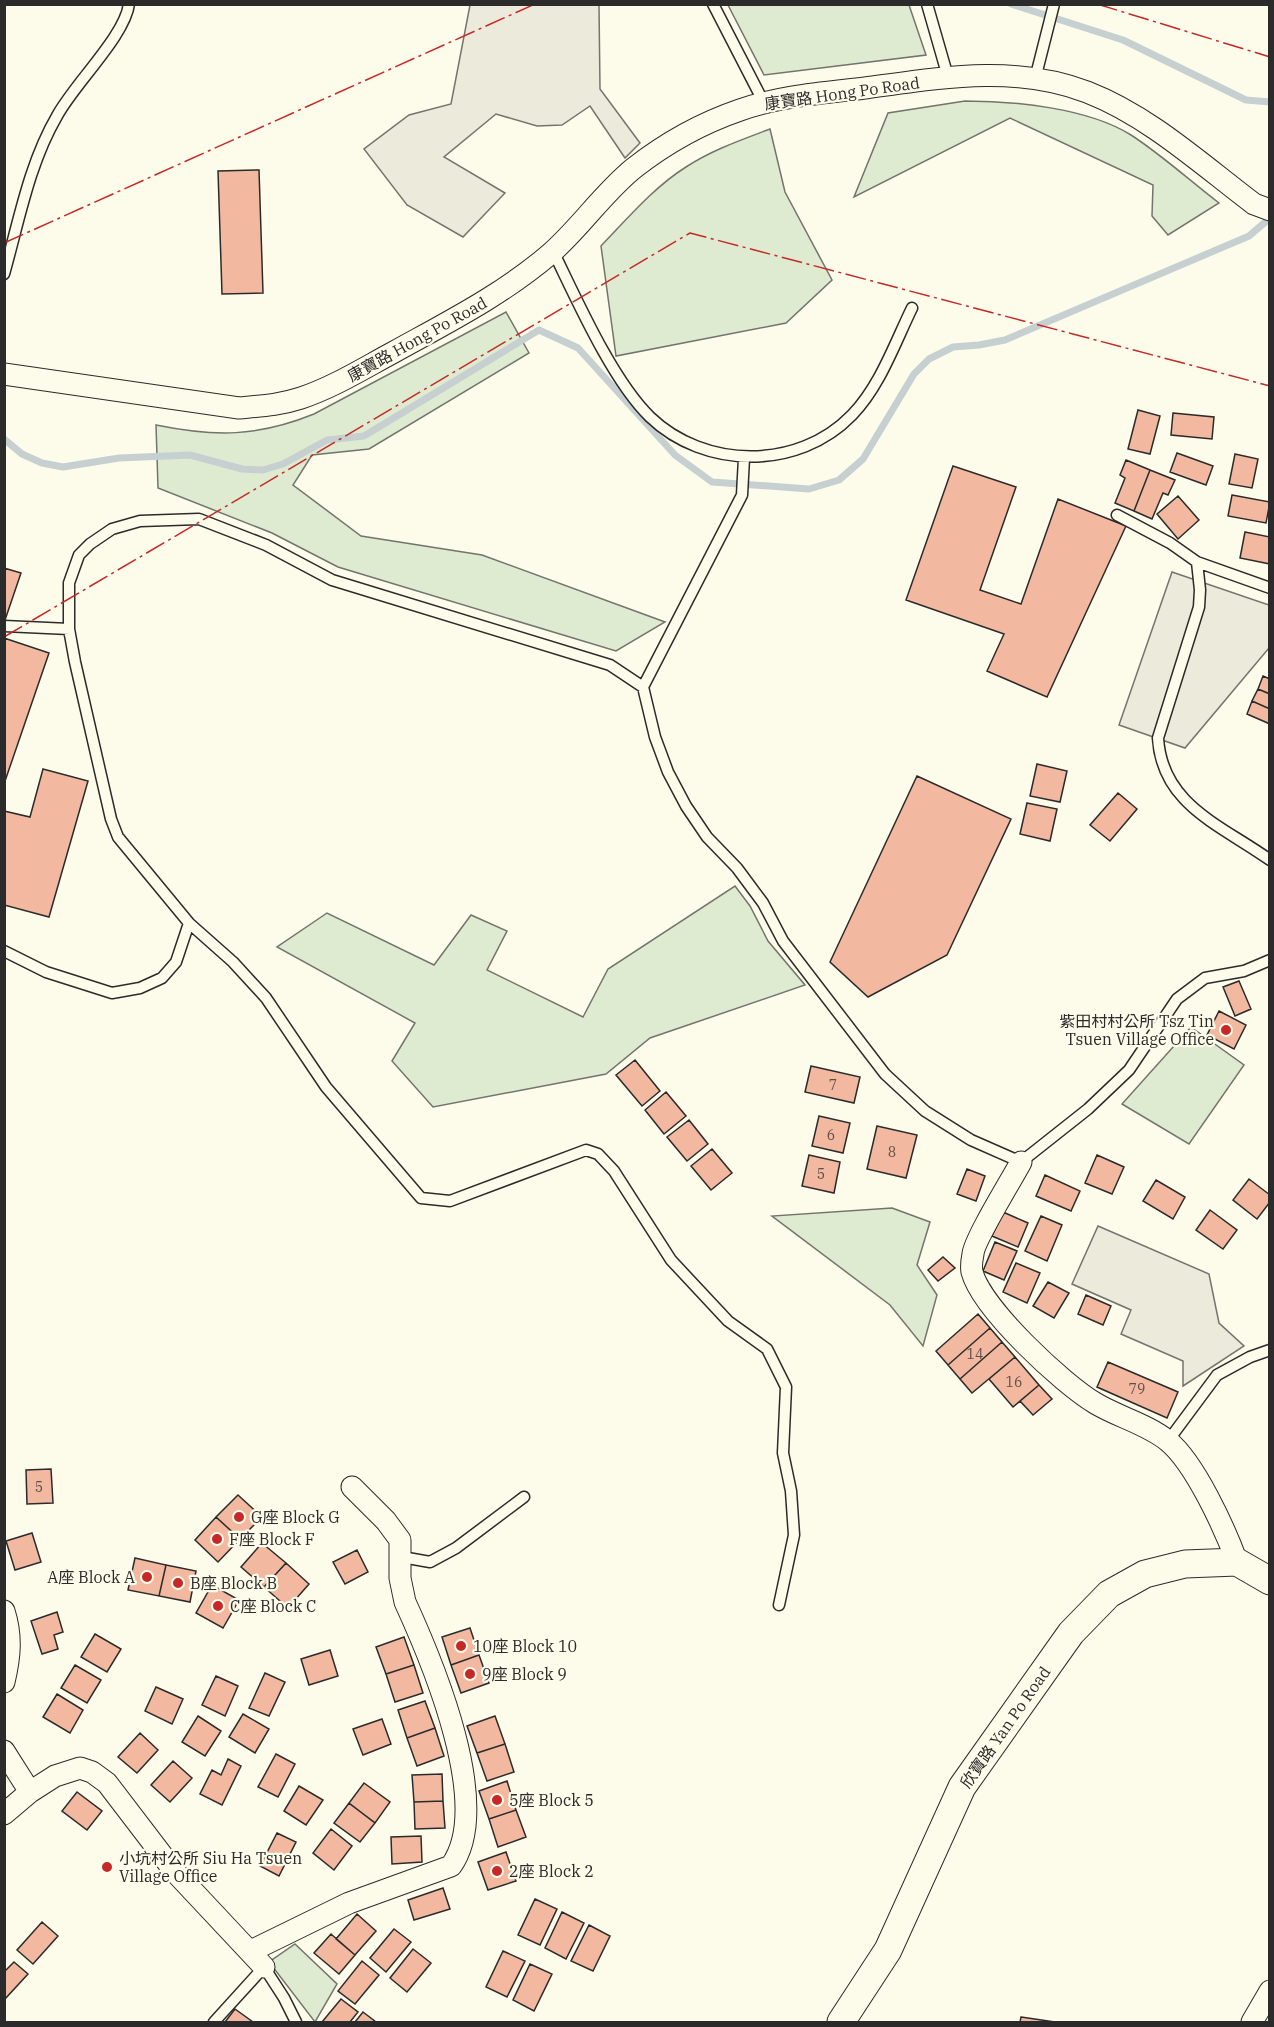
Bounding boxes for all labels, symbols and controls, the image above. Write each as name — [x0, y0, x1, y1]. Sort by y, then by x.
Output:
street label: 康寶路 Hong Po Road — [763, 72, 921, 114]
street label: 康寶路 Hong Po Road — [344, 292, 491, 386]
place label: 紫田村村公所 Tsz Tin Tsuen Village Office — [1059, 1011, 1214, 1049]
marker: 紫田村村公所 Tsz Tin Tsuen Village Office — [1219, 1023, 1233, 1037]
house number: 7 — [829, 1076, 837, 1094]
house number: 6 — [827, 1126, 835, 1144]
house number: 8 — [888, 1143, 896, 1161]
house number: 5 — [817, 1165, 825, 1183]
house number: 14 — [967, 1345, 983, 1363]
house number: 16 — [1006, 1373, 1022, 1391]
house number: 79 — [1129, 1380, 1145, 1398]
house number: 5 — [35, 1478, 43, 1496]
place label: G座 Block G — [251, 1507, 340, 1527]
marker: G座 Block G — [232, 1510, 246, 1524]
place label: F座 Block F — [229, 1529, 315, 1549]
marker: F座 Block F — [210, 1532, 224, 1546]
place label: A座 Block A — [47, 1567, 135, 1587]
marker: A座 Block A — [140, 1570, 154, 1584]
place label: B座 Block B — [190, 1573, 277, 1593]
marker: B座 Block B — [171, 1576, 185, 1590]
place label: C座 Block C — [230, 1596, 317, 1616]
marker: C座 Block C — [211, 1599, 225, 1613]
place label: 10座 Block 10 — [473, 1636, 577, 1656]
marker: 10座 Block 10 — [454, 1639, 468, 1653]
street label: 欣寶路 Yan Po Road — [956, 1662, 1055, 1792]
place label: 9座 Block 9 — [482, 1664, 567, 1684]
marker: 9座 Block 9 — [463, 1667, 477, 1681]
place label: 5座 Block 5 — [509, 1790, 594, 1810]
marker: 5座 Block 5 — [490, 1793, 504, 1807]
place label: 小坑村公所 Siu Ha Tsuen Village Office — [119, 1848, 302, 1886]
marker: 小坑村公所 Siu Ha Tsuen Village Office — [100, 1860, 114, 1874]
place label: 2座 Block 2 — [509, 1861, 594, 1881]
marker: 2座 Block 2 — [490, 1864, 504, 1878]

